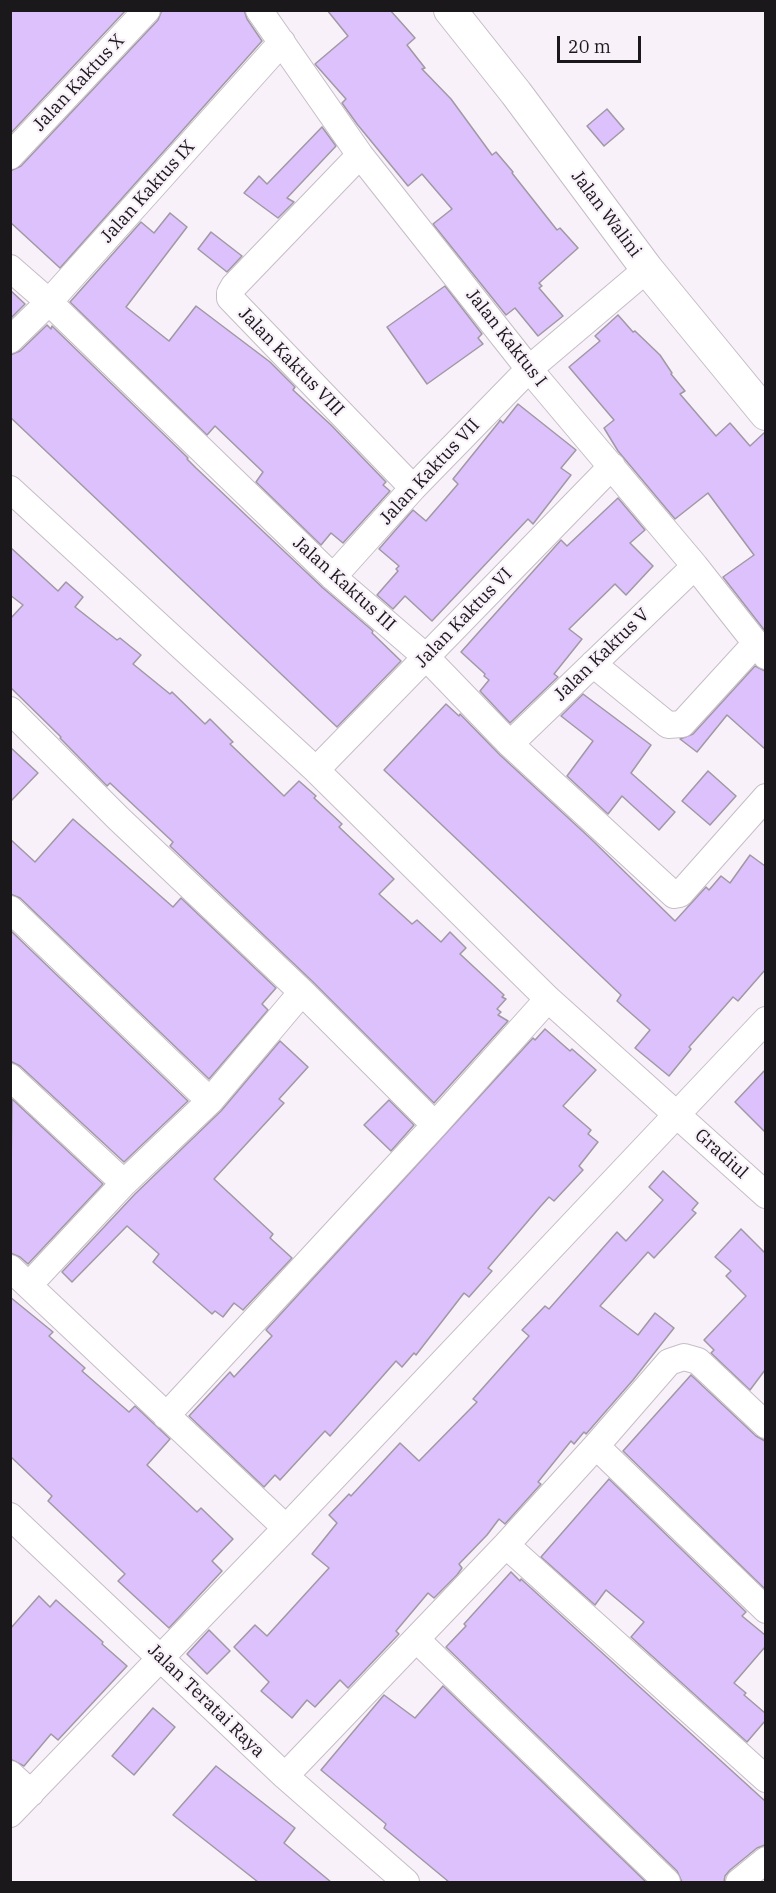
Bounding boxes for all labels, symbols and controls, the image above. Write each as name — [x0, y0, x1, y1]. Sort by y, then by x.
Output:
scale bar — [560, 24, 644, 62]
street label: Jalan Kaktus X — [29, 30, 129, 136]
text: 20 m — [568, 35, 611, 58]
street label: Jalan Kaktus IX — [96, 136, 200, 248]
street label: Jalan Walini — [566, 166, 646, 262]
street label: Jalan Kaktus I — [461, 285, 551, 391]
street label: Jalan Kaktus VIII — [234, 303, 348, 421]
street label: Jalan Kaktus VII — [376, 415, 484, 529]
street label: Jalan Kaktus III — [288, 532, 400, 636]
street label: Jalan Kaktus VI — [411, 564, 517, 672]
street label: Jalan Kaktus V — [550, 604, 654, 706]
street label: Gradiul — [690, 1125, 752, 1183]
street label: Jalan Teratai Raya — [143, 1640, 269, 1762]

